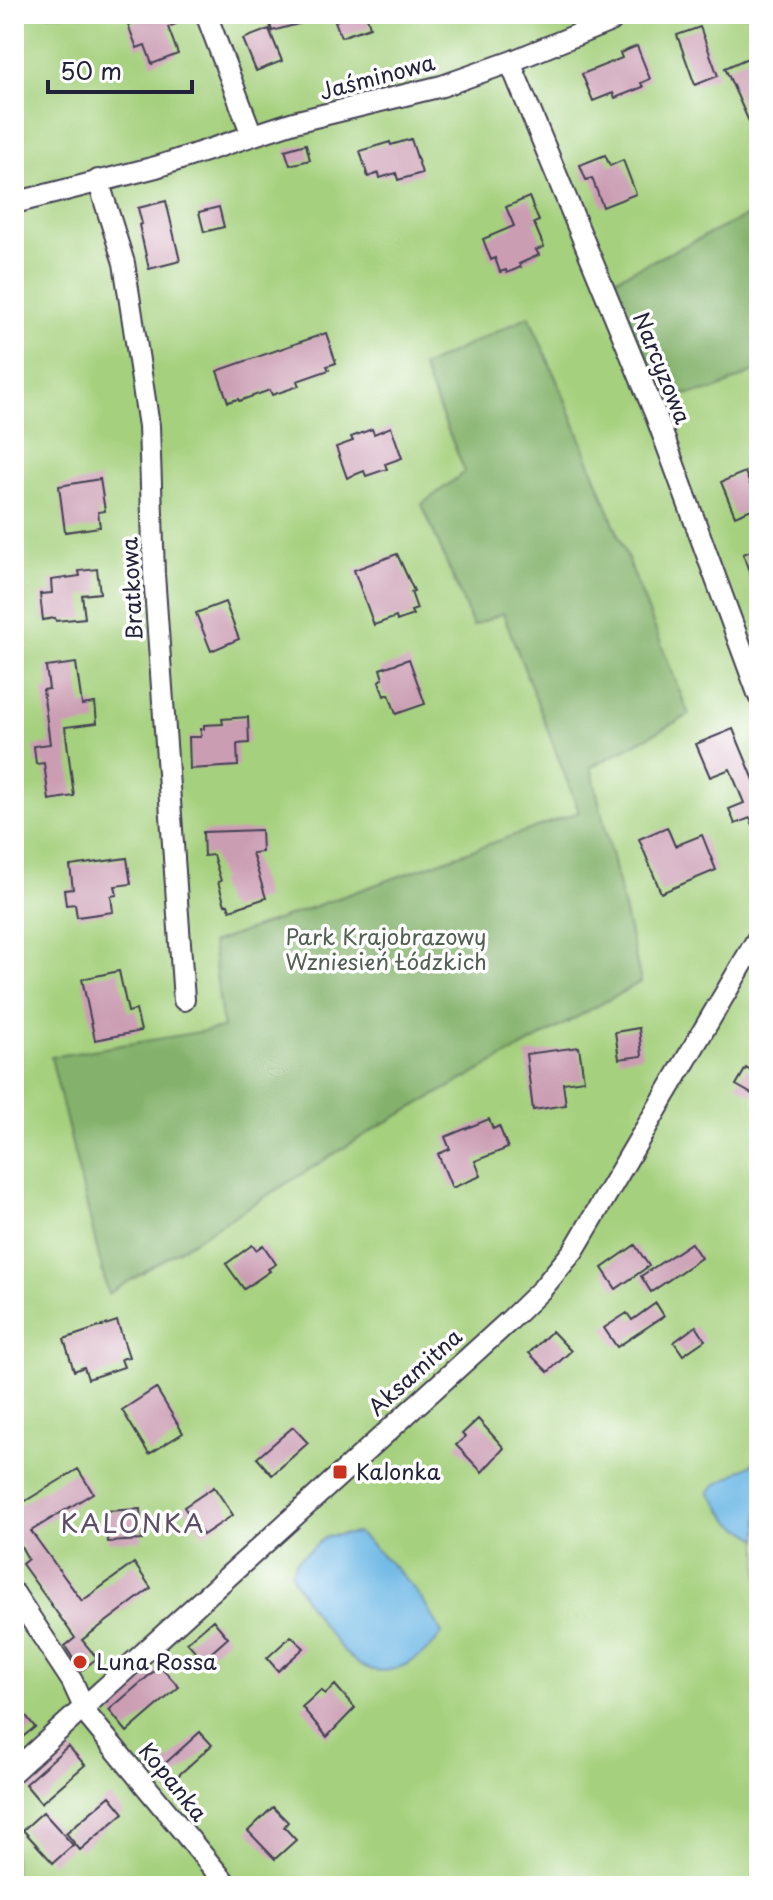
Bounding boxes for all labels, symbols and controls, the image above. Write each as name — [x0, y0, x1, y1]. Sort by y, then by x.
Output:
scale bar — [48, 44, 192, 94]
street label: Jaśminowa — [315, 44, 438, 107]
text: 50 m — [60, 52, 122, 88]
street label: Narcyzowa — [626, 307, 701, 429]
street label: Bratkowa — [111, 536, 150, 642]
park label: Park Krajobrazowy Wzniesień Łódzkich — [285, 919, 487, 977]
street label: Aksamitna — [360, 1319, 469, 1422]
place label: Kalonka — [356, 1454, 441, 1487]
marker: Kalonka — [331, 1463, 349, 1481]
district label: KALONKA — [61, 1503, 205, 1542]
place label: Luna Rossa — [96, 1644, 217, 1677]
marker: Luna Rossa — [71, 1653, 89, 1671]
street label: Kopanka — [132, 1735, 216, 1828]

